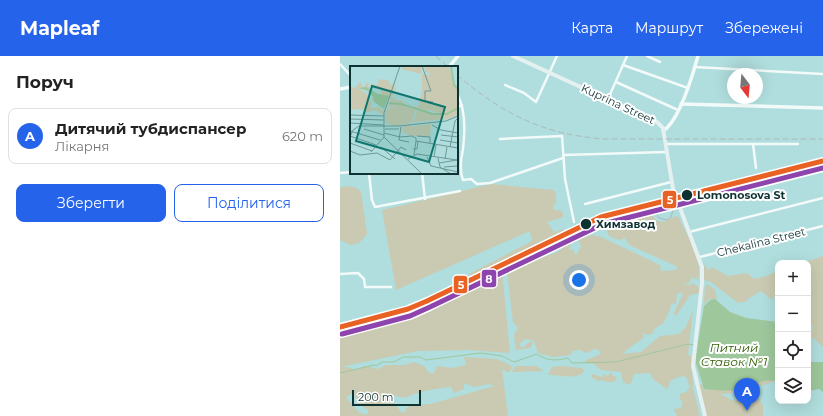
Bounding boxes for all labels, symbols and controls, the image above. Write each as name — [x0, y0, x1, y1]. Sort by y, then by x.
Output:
text: Mapleaf — [20, 17, 99, 40]
text: Карта — [571, 19, 613, 37]
text: Маршрут — [635, 19, 703, 37]
text: Збережені — [725, 19, 803, 37]
inset map — [350, 66, 458, 174]
north arrow — [727, 68, 763, 104]
text: Поруч — [16, 72, 74, 92]
street label: Kuprina Street — [579, 81, 658, 127]
text: Дитячий тубдиспансер — [55, 119, 246, 138]
text: A — [25, 128, 35, 144]
text: 620 m — [282, 128, 323, 144]
text: Лікарня — [55, 138, 109, 154]
button: Зберегти — [16, 184, 166, 222]
button: Поділитися — [174, 184, 324, 222]
marker: Lomonosova St — [680, 188, 694, 202]
place label: Lomonosova St — [697, 188, 786, 202]
line badge: 5 — [662, 190, 677, 209]
text: 5 — [667, 193, 674, 207]
marker: Химзавод — [579, 217, 593, 231]
place label: Химзавод — [596, 217, 655, 231]
street label: Chekalina Street — [715, 224, 807, 260]
map controls — [775, 260, 811, 404]
button: + — [775, 260, 811, 296]
line badge: 8 — [481, 269, 497, 288]
your location — [569, 270, 589, 290]
text: 8 — [485, 272, 493, 286]
line badge: 5 — [453, 275, 468, 294]
text: 5 — [458, 278, 465, 292]
button: − — [775, 296, 811, 332]
button: locate — [775, 332, 811, 368]
water label: Питний Ставок №1 — [701, 340, 768, 369]
button: layers — [775, 368, 811, 404]
pin: A — [734, 378, 760, 411]
scale bar — [352, 388, 421, 407]
text: 200 m — [358, 390, 393, 404]

